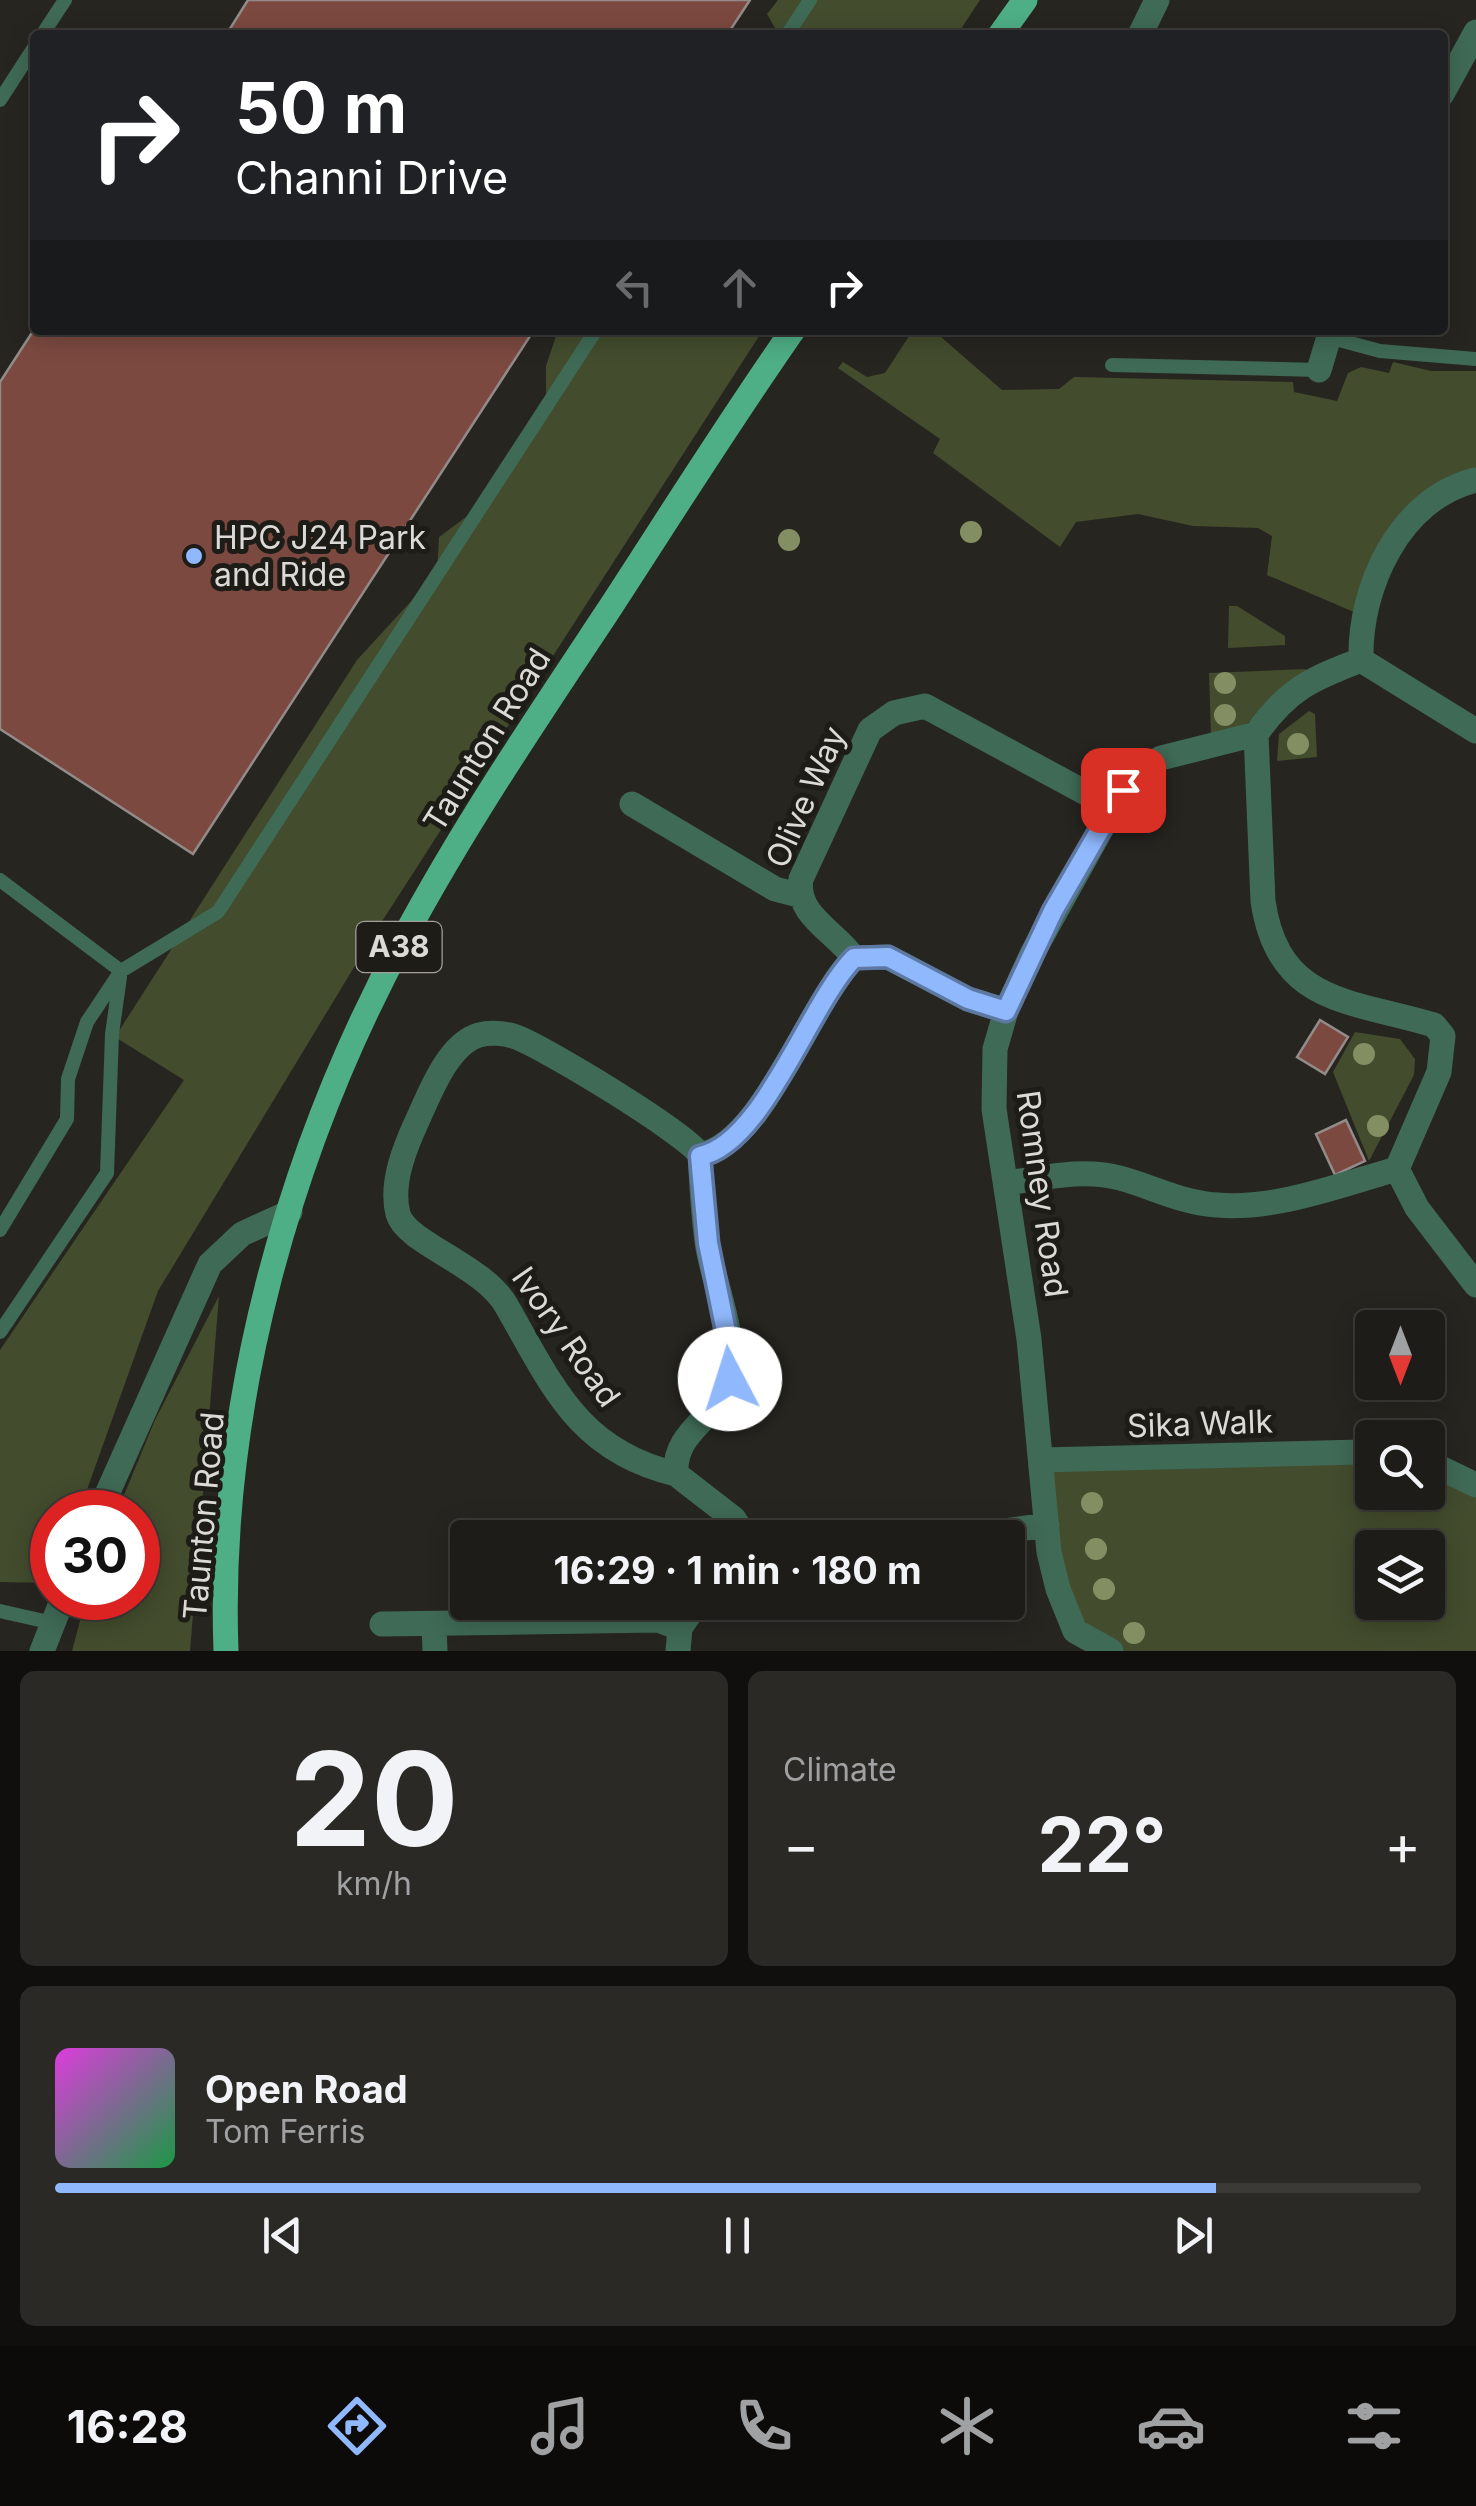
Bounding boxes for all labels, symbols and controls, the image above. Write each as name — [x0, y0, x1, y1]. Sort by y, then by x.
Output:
text: 50 m — [235, 65, 407, 150]
icon: right — [70, 70, 200, 200]
text: Channi Drive — [235, 150, 508, 205]
icon: left — [607, 260, 662, 315]
icon: ahead — [712, 260, 767, 315]
icon: right — [817, 260, 872, 315]
place label: HPC J24 Park and Ride — [214, 518, 427, 594]
marker: HPC J24 Park and Ride — [183, 545, 205, 567]
street label: Taunton Road — [415, 641, 558, 838]
street label: Olive Way — [757, 720, 854, 873]
pin — [1081, 748, 1166, 833]
icon: arrive — [1096, 763, 1151, 818]
road number: A38 — [356, 922, 442, 972]
street label: Romney Road — [1009, 1088, 1076, 1300]
street label: Ivory Road — [504, 1259, 629, 1414]
north arrow — [1355, 1310, 1445, 1400]
map controls — [1355, 1310, 1445, 1620]
position arrow — [678, 1327, 782, 1431]
street label: Sika Walk — [1126, 1401, 1274, 1446]
street label: Taunton Road — [175, 1410, 232, 1622]
button: search — [1355, 1420, 1445, 1510]
speed limit sign: 30 — [30, 1490, 160, 1620]
button: layers — [1355, 1530, 1445, 1620]
text: 16:29 · 1 min · 180 m — [553, 1547, 922, 1593]
text: 20 — [289, 1720, 459, 1877]
text: Climate — [783, 1750, 897, 1789]
text: 22° — [1038, 1799, 1166, 1890]
text: − — [783, 1812, 819, 1878]
text: + — [1385, 1812, 1421, 1878]
text: km/h — [336, 1864, 412, 1903]
text: Open Road — [205, 2066, 408, 2112]
text: Tom Ferris — [205, 2112, 365, 2151]
icon: previous — [255, 2208, 310, 2263]
icon: pause — [710, 2208, 765, 2263]
icon: next — [1166, 2208, 1221, 2263]
icon: directions — [322, 2391, 392, 2461]
icon: music — [525, 2391, 595, 2461]
icon: phone — [729, 2391, 799, 2461]
icon: climate — [932, 2391, 1002, 2461]
icon: car — [1136, 2391, 1206, 2461]
icon: filters — [1339, 2391, 1409, 2461]
text: 16:28 — [67, 2399, 188, 2454]

